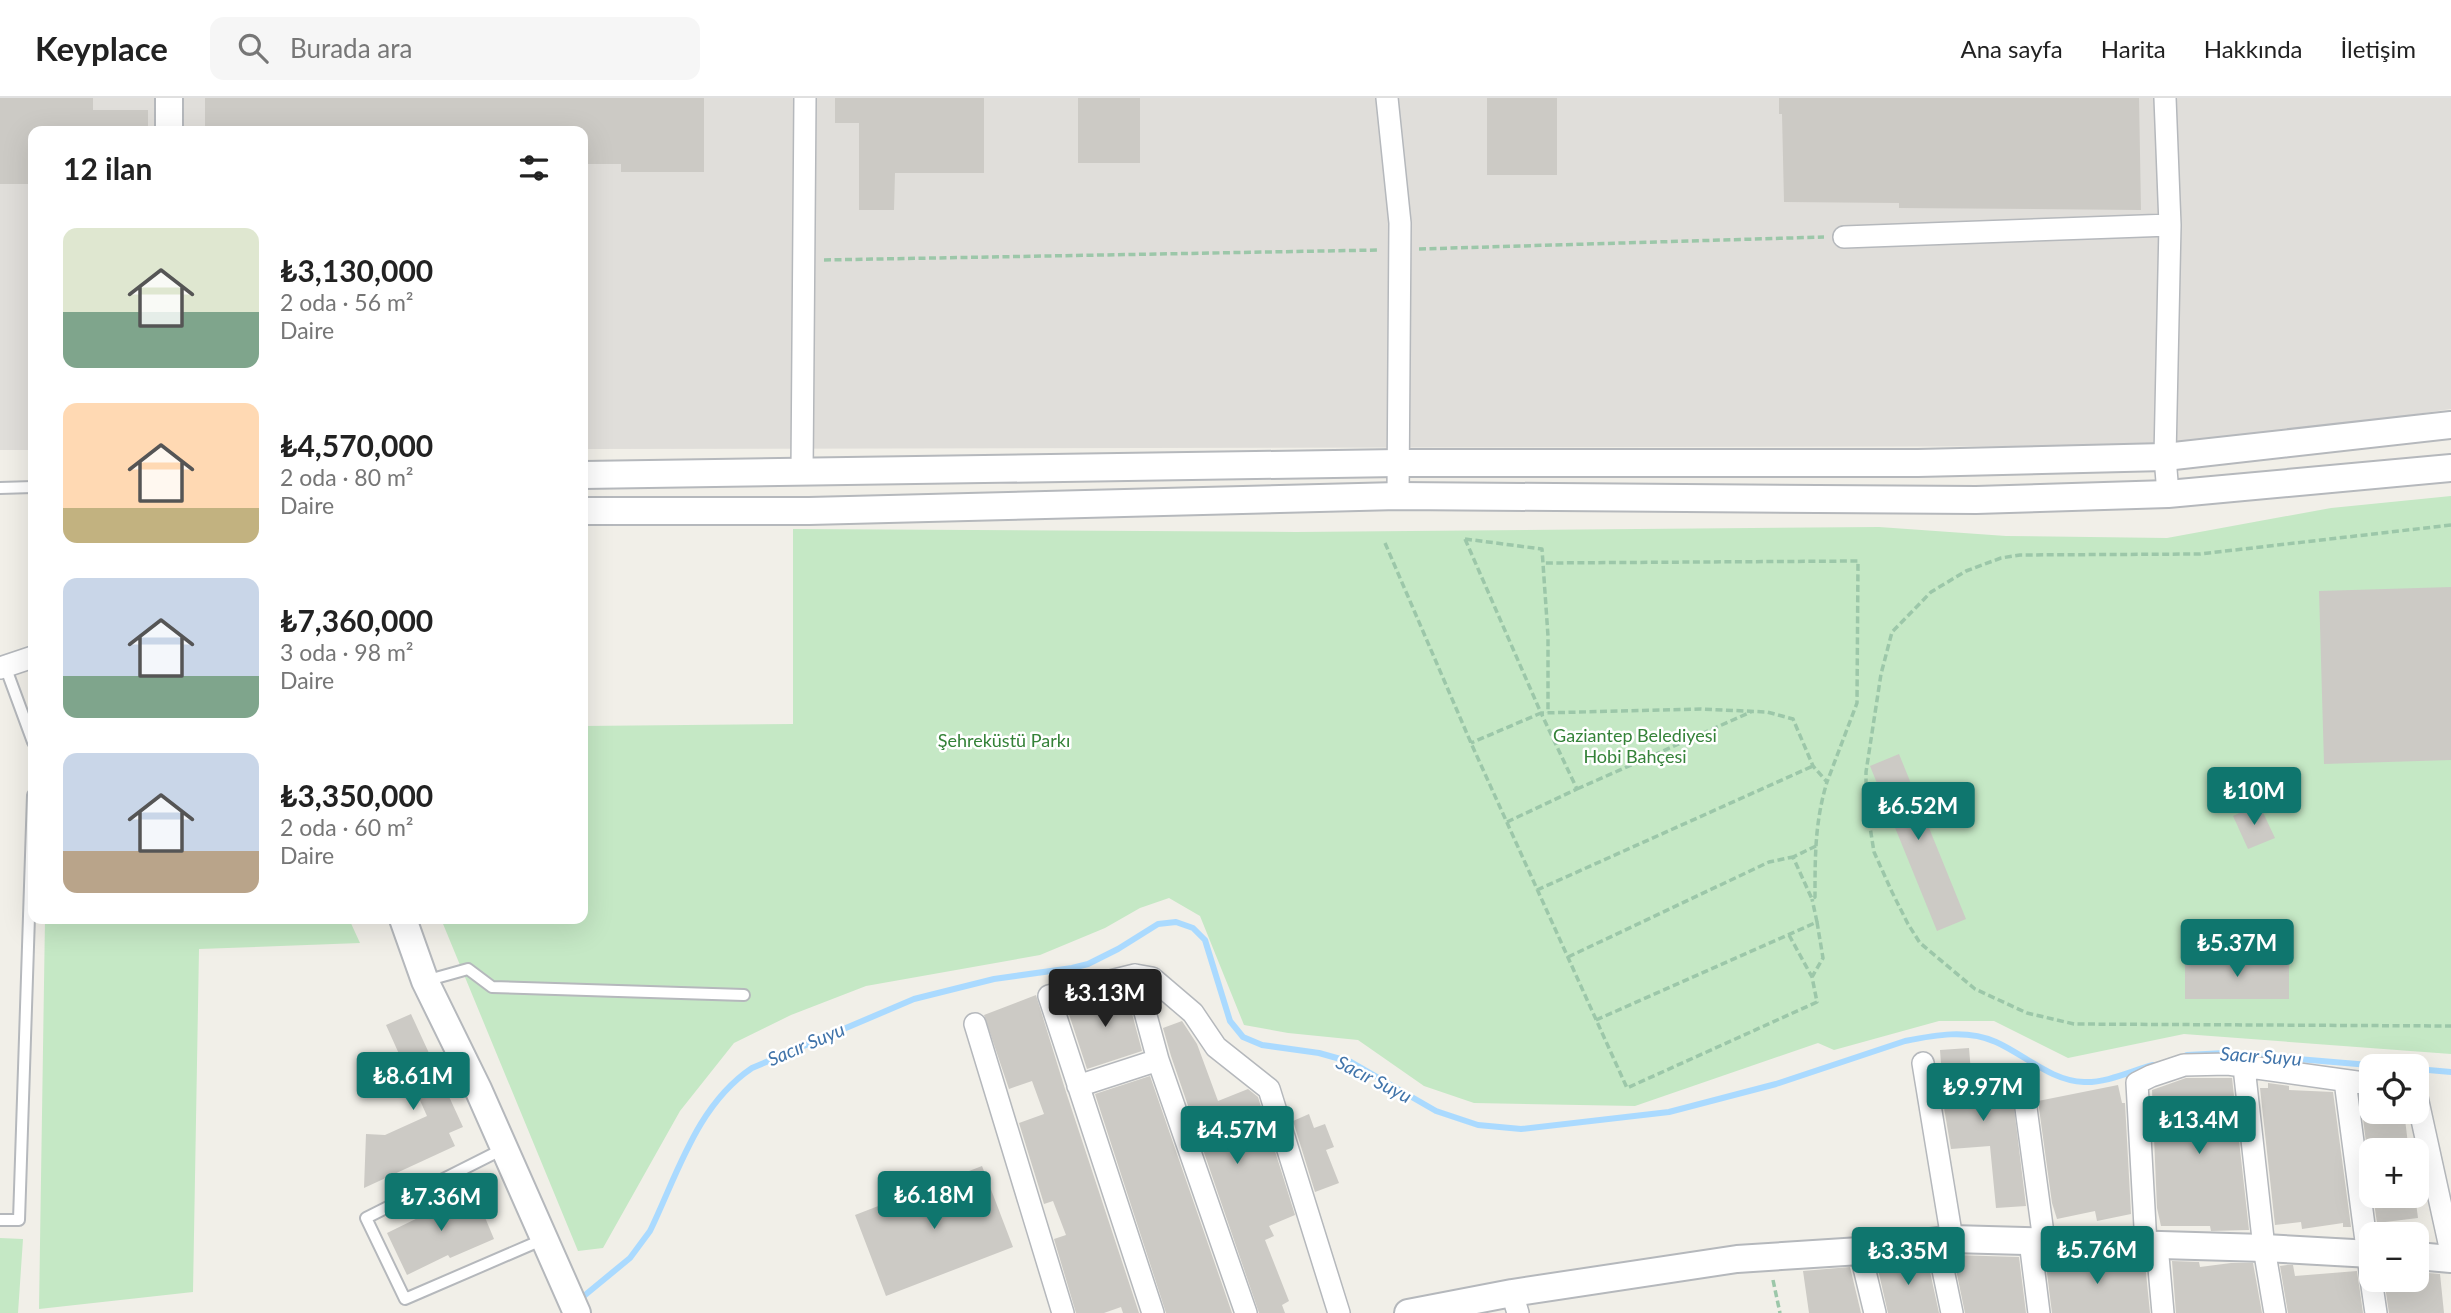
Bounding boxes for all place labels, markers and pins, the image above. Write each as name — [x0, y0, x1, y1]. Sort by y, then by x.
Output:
pin: ₺10M — [2213, 768, 2295, 827]
pin: ₺6.52M — [1861, 782, 1975, 842]
pin: ₺5.37M — [2180, 920, 2294, 979]
pin: ₺3.13M — [1048, 970, 1162, 1029]
pin: ₺8.61M — [356, 1052, 470, 1112]
pin: ₺9.97M — [1926, 1063, 2040, 1123]
pin: ₺13.4M — [2142, 1096, 2256, 1156]
pin: ₺4.57M — [1180, 1107, 1294, 1166]
pin: ₺6.18M — [877, 1172, 991, 1231]
pin: ₺7.36M — [384, 1174, 498, 1233]
pin: ₺5.76M — [2040, 1226, 2154, 1286]
pin: ₺3.35M — [1851, 1228, 1965, 1287]

